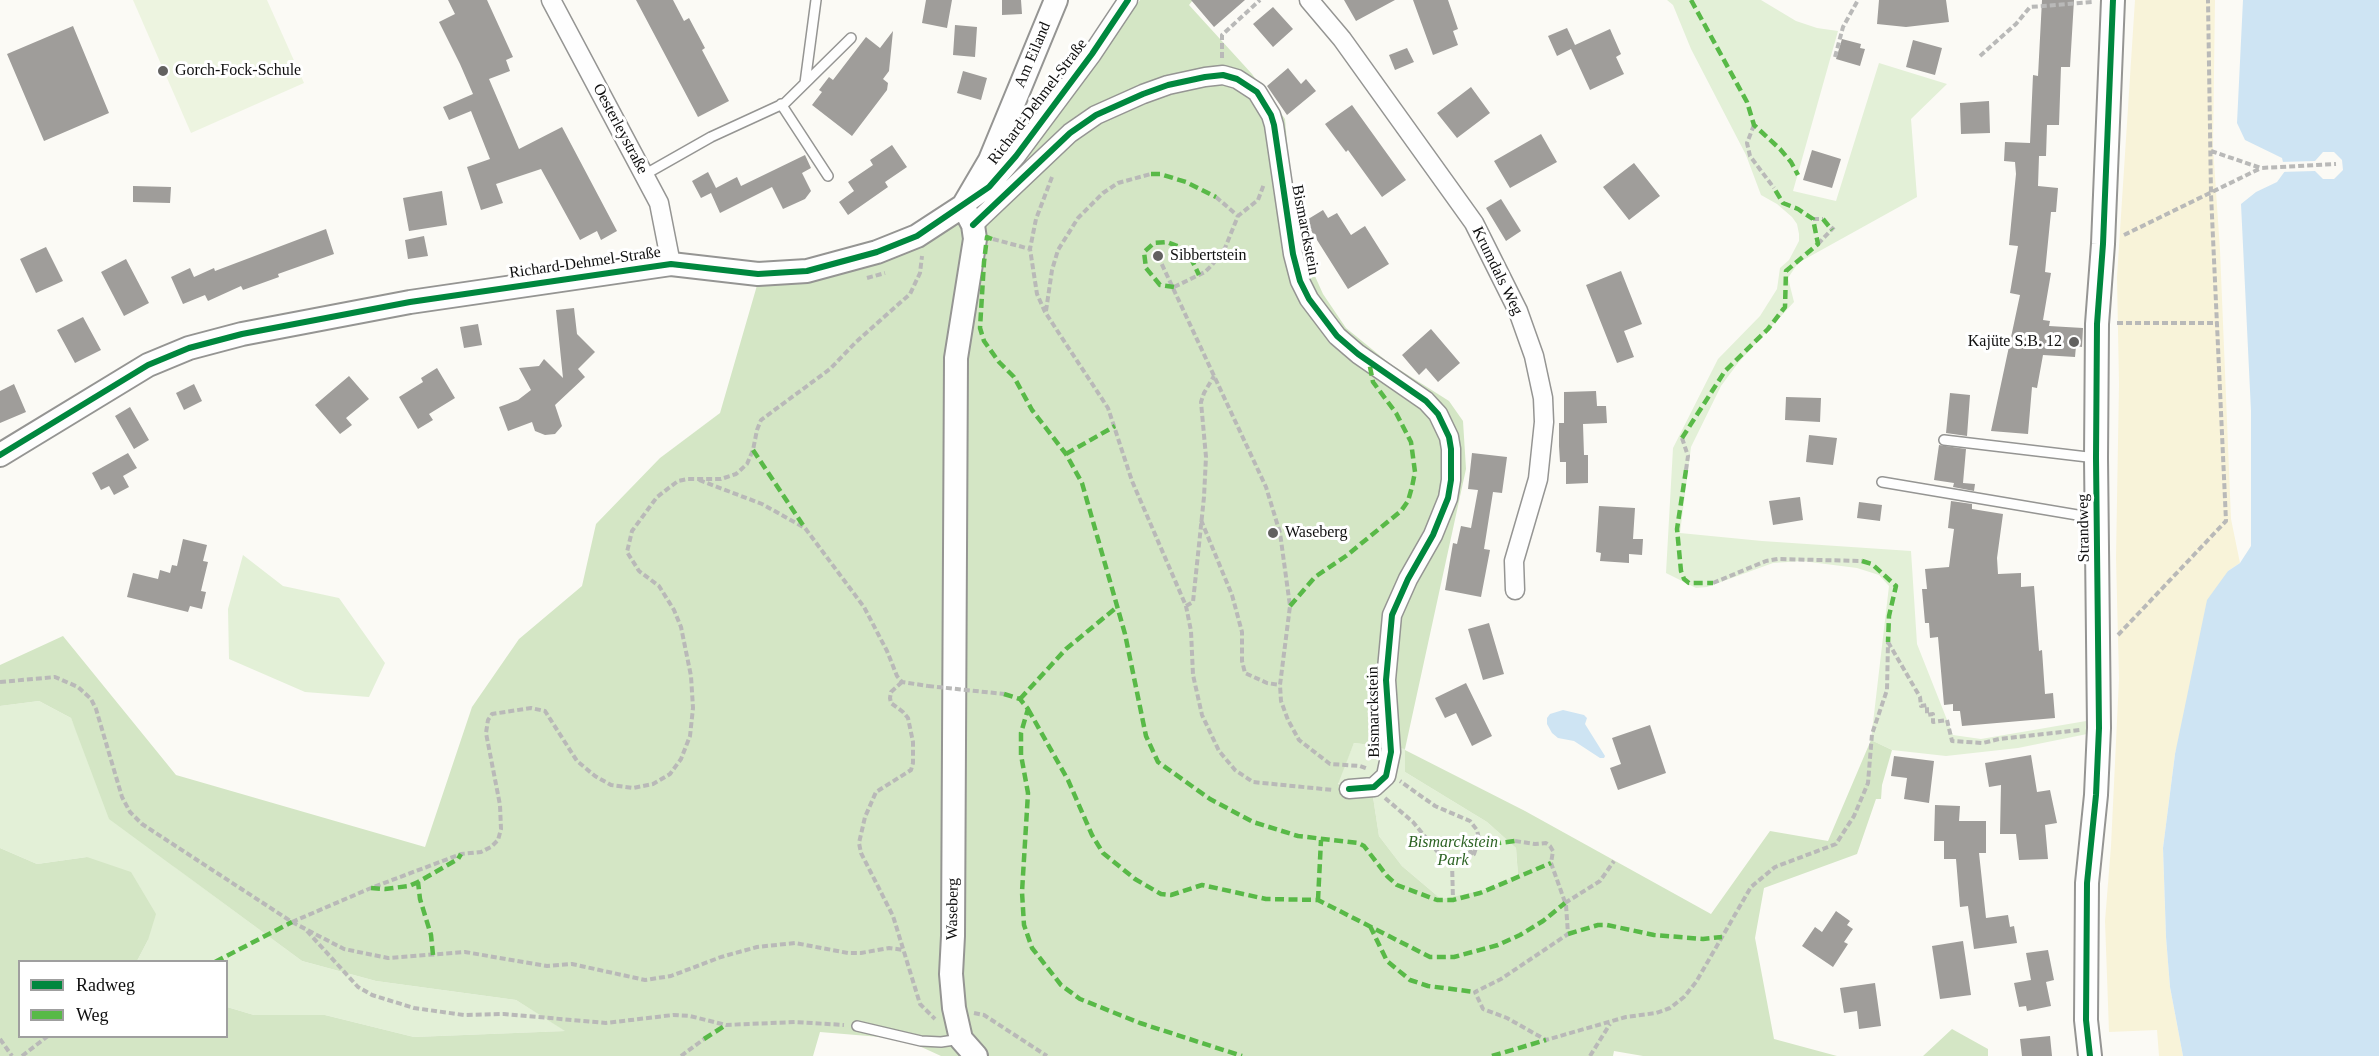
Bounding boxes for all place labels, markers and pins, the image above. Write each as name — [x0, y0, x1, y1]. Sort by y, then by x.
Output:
place label: Gorch-Fock-Schule — [175, 61, 301, 81]
marker: Gorch-Fock-Schule — [156, 64, 170, 78]
place label: Sibbertstein — [1170, 246, 1246, 266]
marker: Sibbertstein — [1151, 249, 1165, 263]
place label: Kajüte S.B. 12 — [1968, 332, 2062, 352]
marker: Kajüte S.B. 12 — [2067, 335, 2081, 349]
place label: Waseberg — [1285, 523, 1347, 543]
marker: Waseberg — [1266, 526, 1280, 540]

